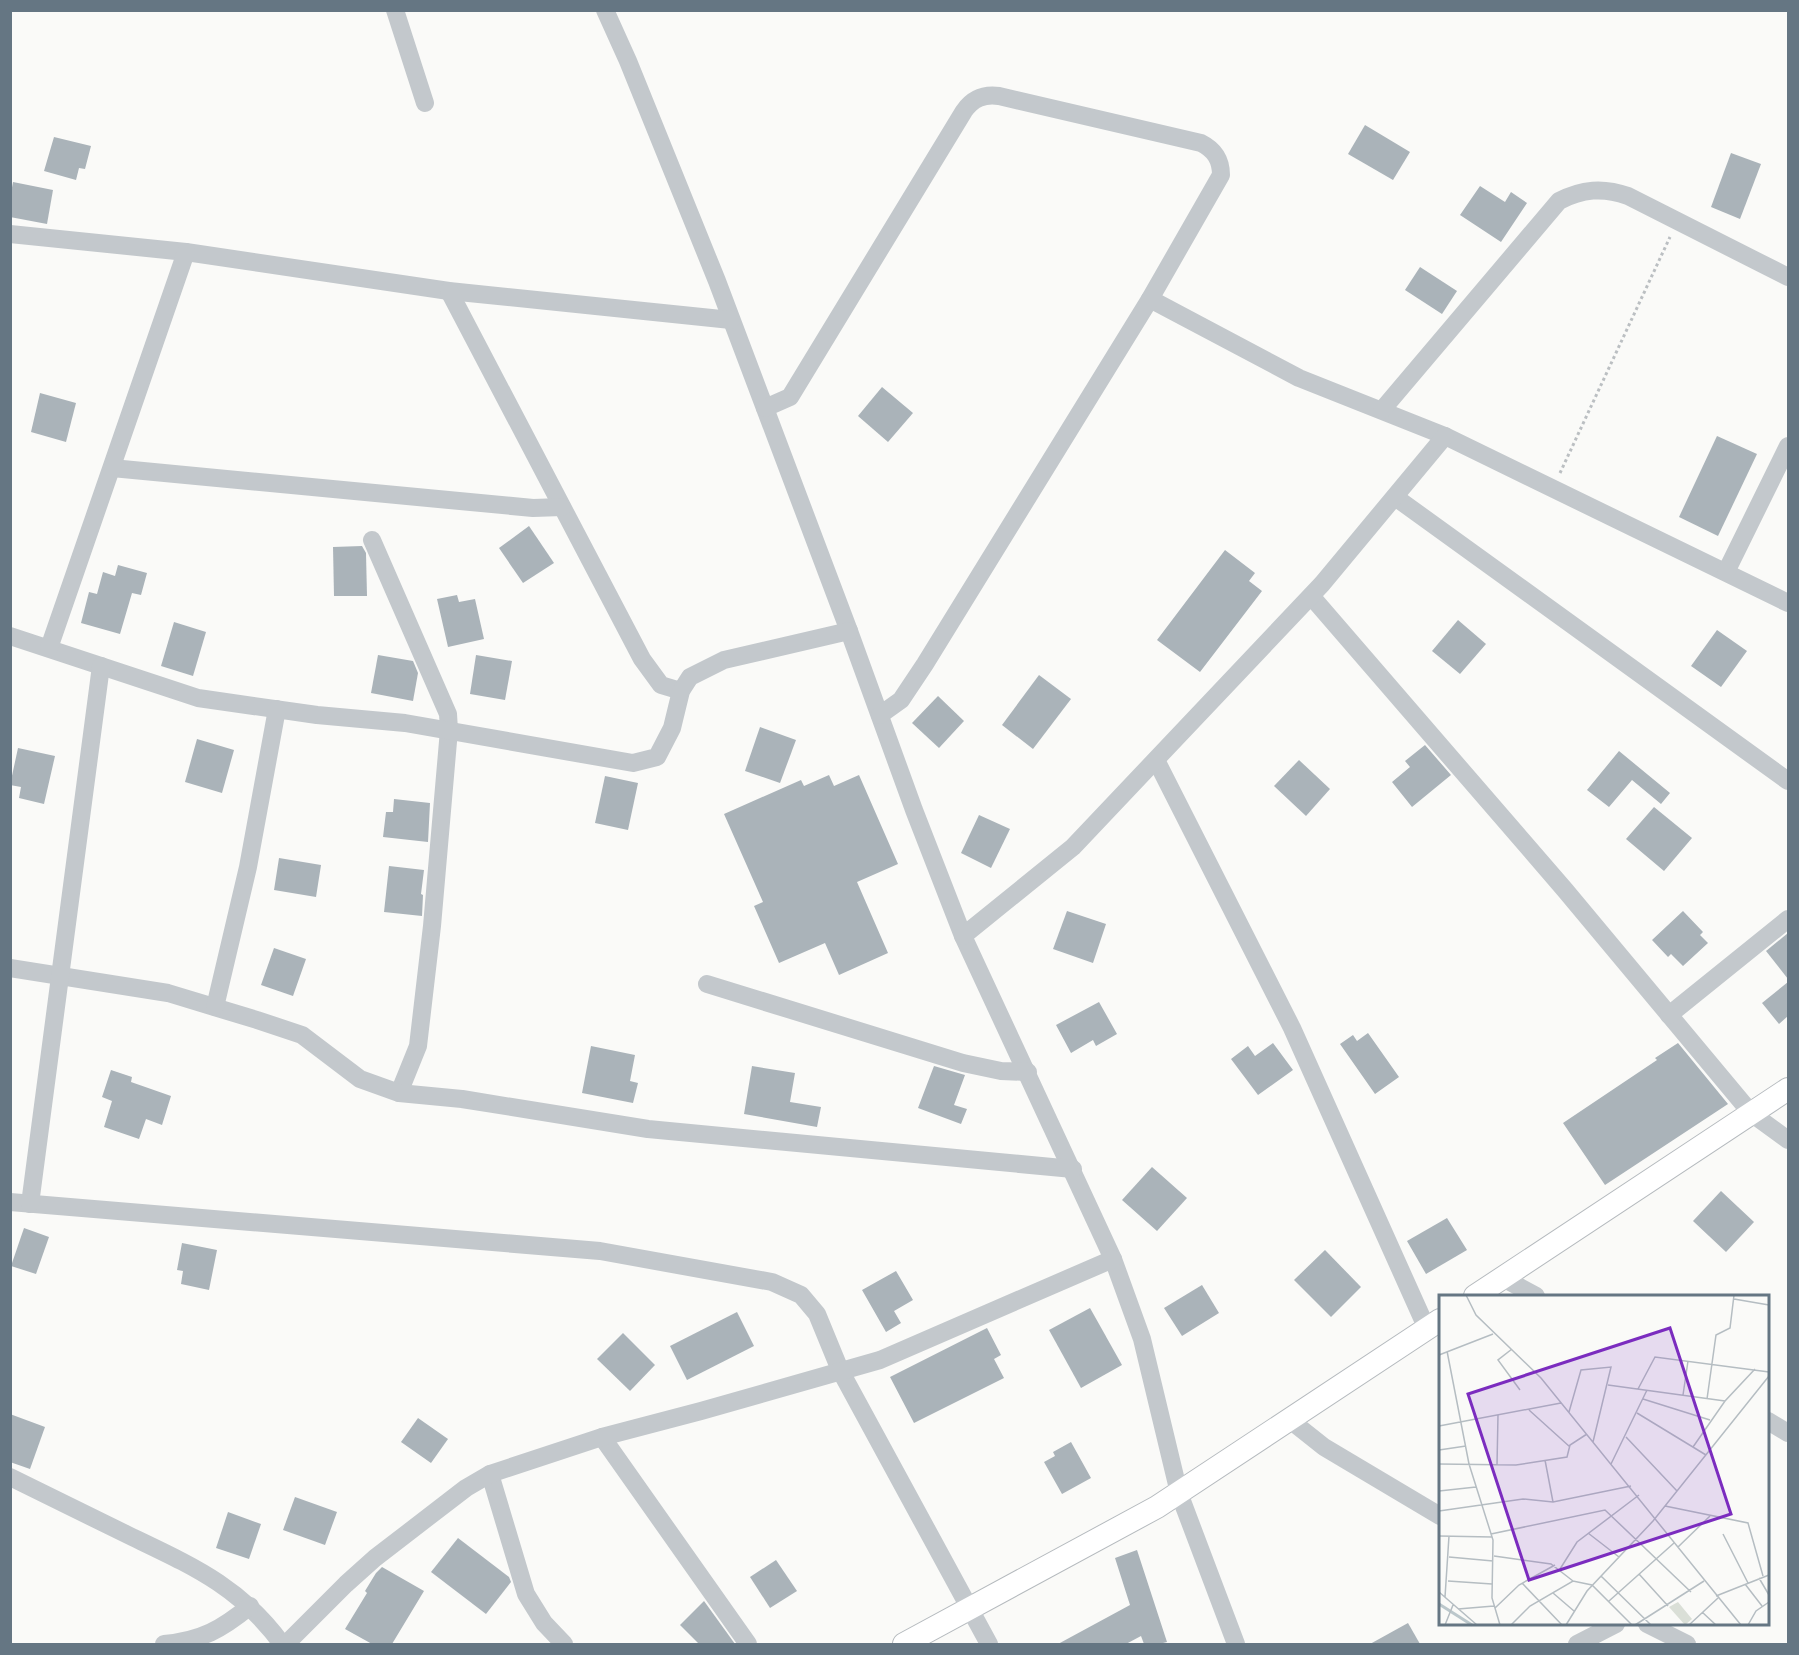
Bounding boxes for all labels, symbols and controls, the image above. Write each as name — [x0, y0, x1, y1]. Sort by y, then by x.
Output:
inset map — [1439, 1295, 1769, 1625]

